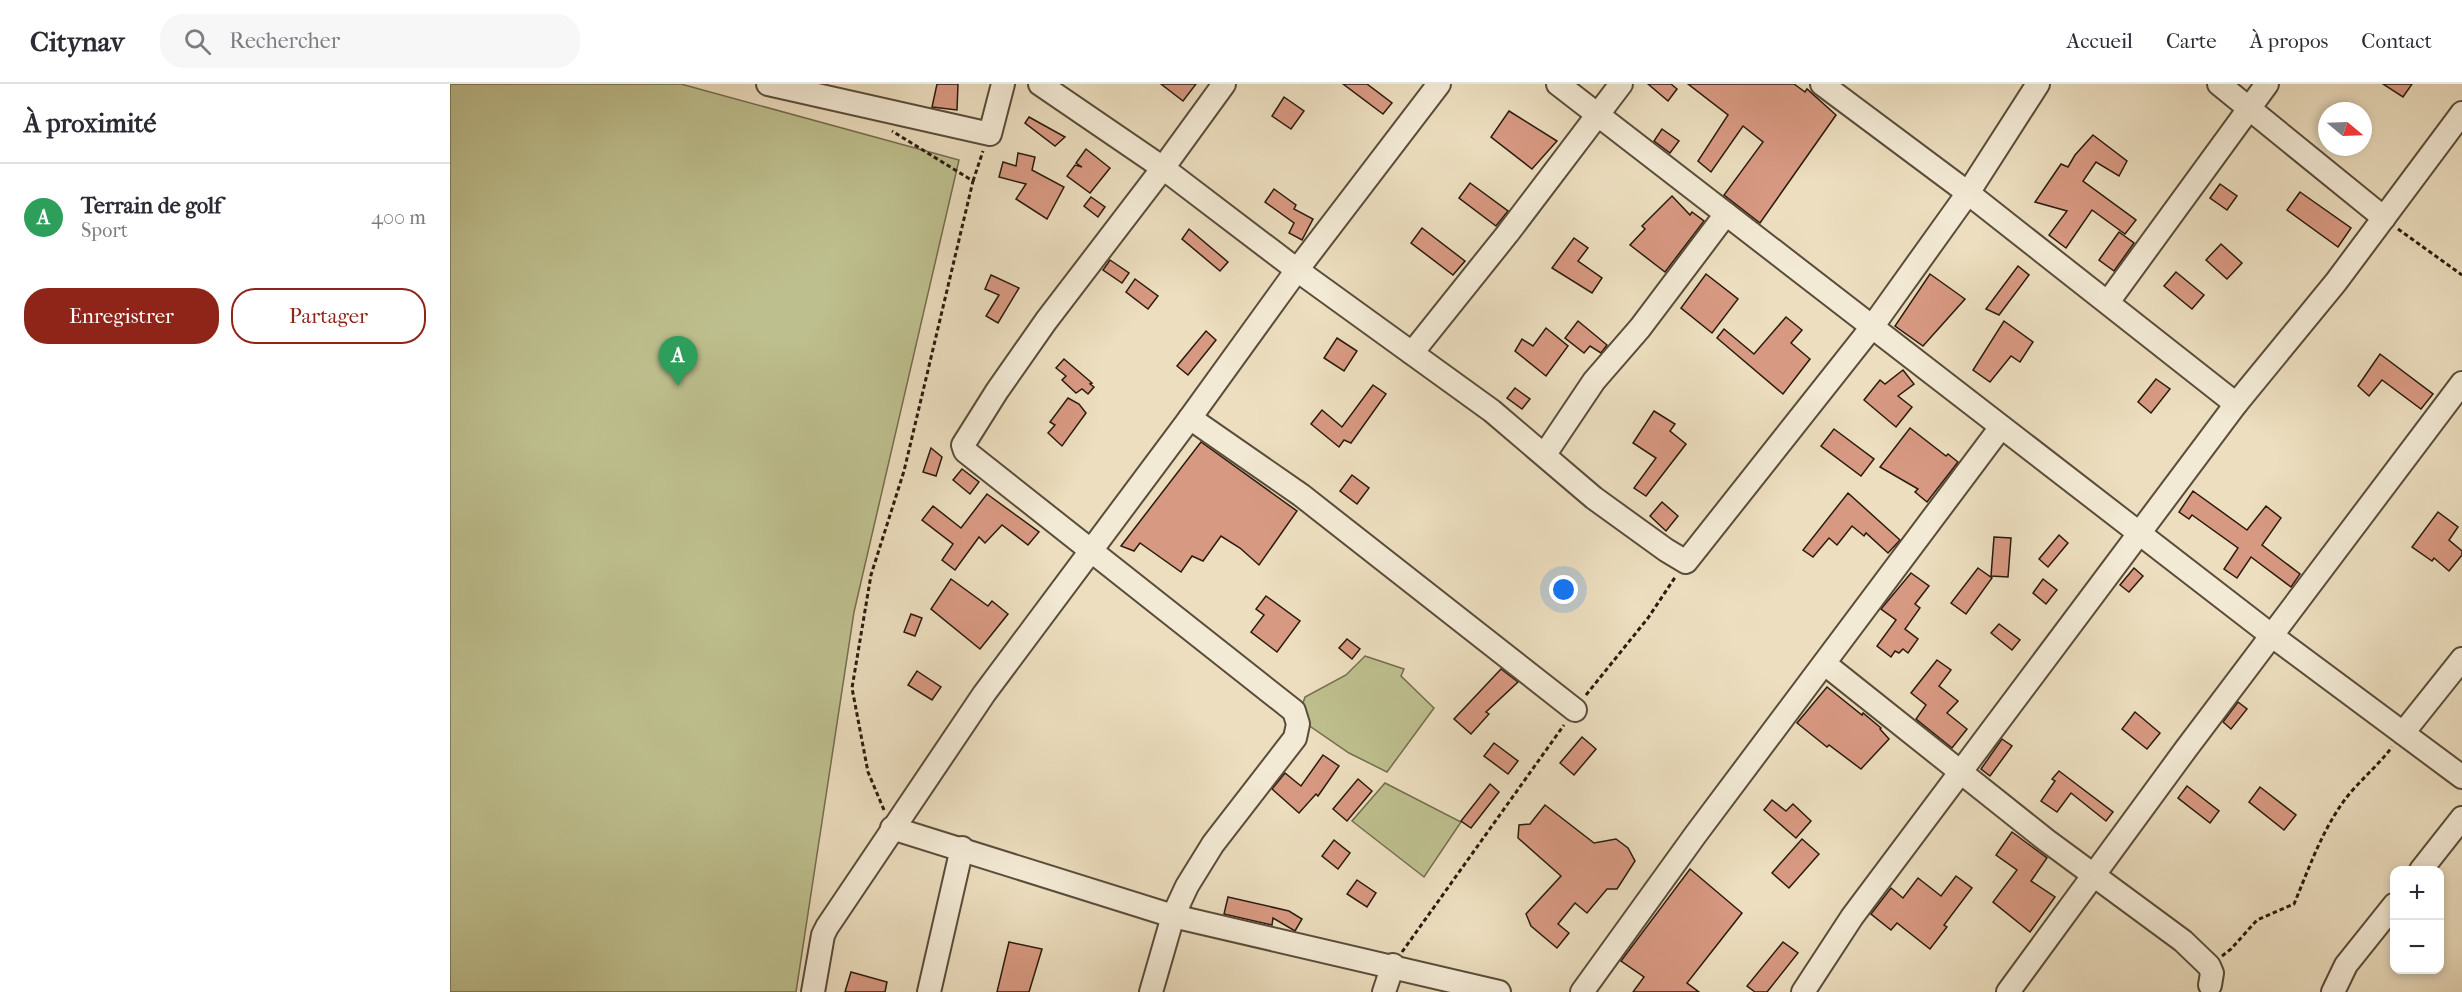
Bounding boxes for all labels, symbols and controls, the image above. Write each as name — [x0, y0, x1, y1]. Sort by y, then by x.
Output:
search box — [160, 14, 580, 68]
text: Citynav — [30, 25, 124, 58]
icon: search — [181, 25, 214, 58]
text: Rechercher — [229, 28, 340, 54]
text: Accueil — [2067, 29, 2133, 53]
text: Carte — [2166, 29, 2217, 53]
text: À propos — [2250, 29, 2328, 53]
text: Contact — [2361, 29, 2432, 53]
north arrow — [2318, 102, 2372, 156]
text: À proximité — [24, 108, 156, 139]
text: Terrain de golf — [81, 193, 221, 219]
text: A — [37, 206, 50, 229]
text: 400 m — [371, 206, 426, 229]
text: Sport — [81, 219, 128, 242]
button: Enregistrer — [24, 288, 219, 344]
button: Partager — [231, 288, 426, 344]
pin: A — [658, 336, 698, 386]
your location — [1549, 575, 1578, 604]
map controls — [2390, 866, 2444, 974]
button: + — [2390, 866, 2444, 920]
button: − — [2390, 920, 2444, 974]

